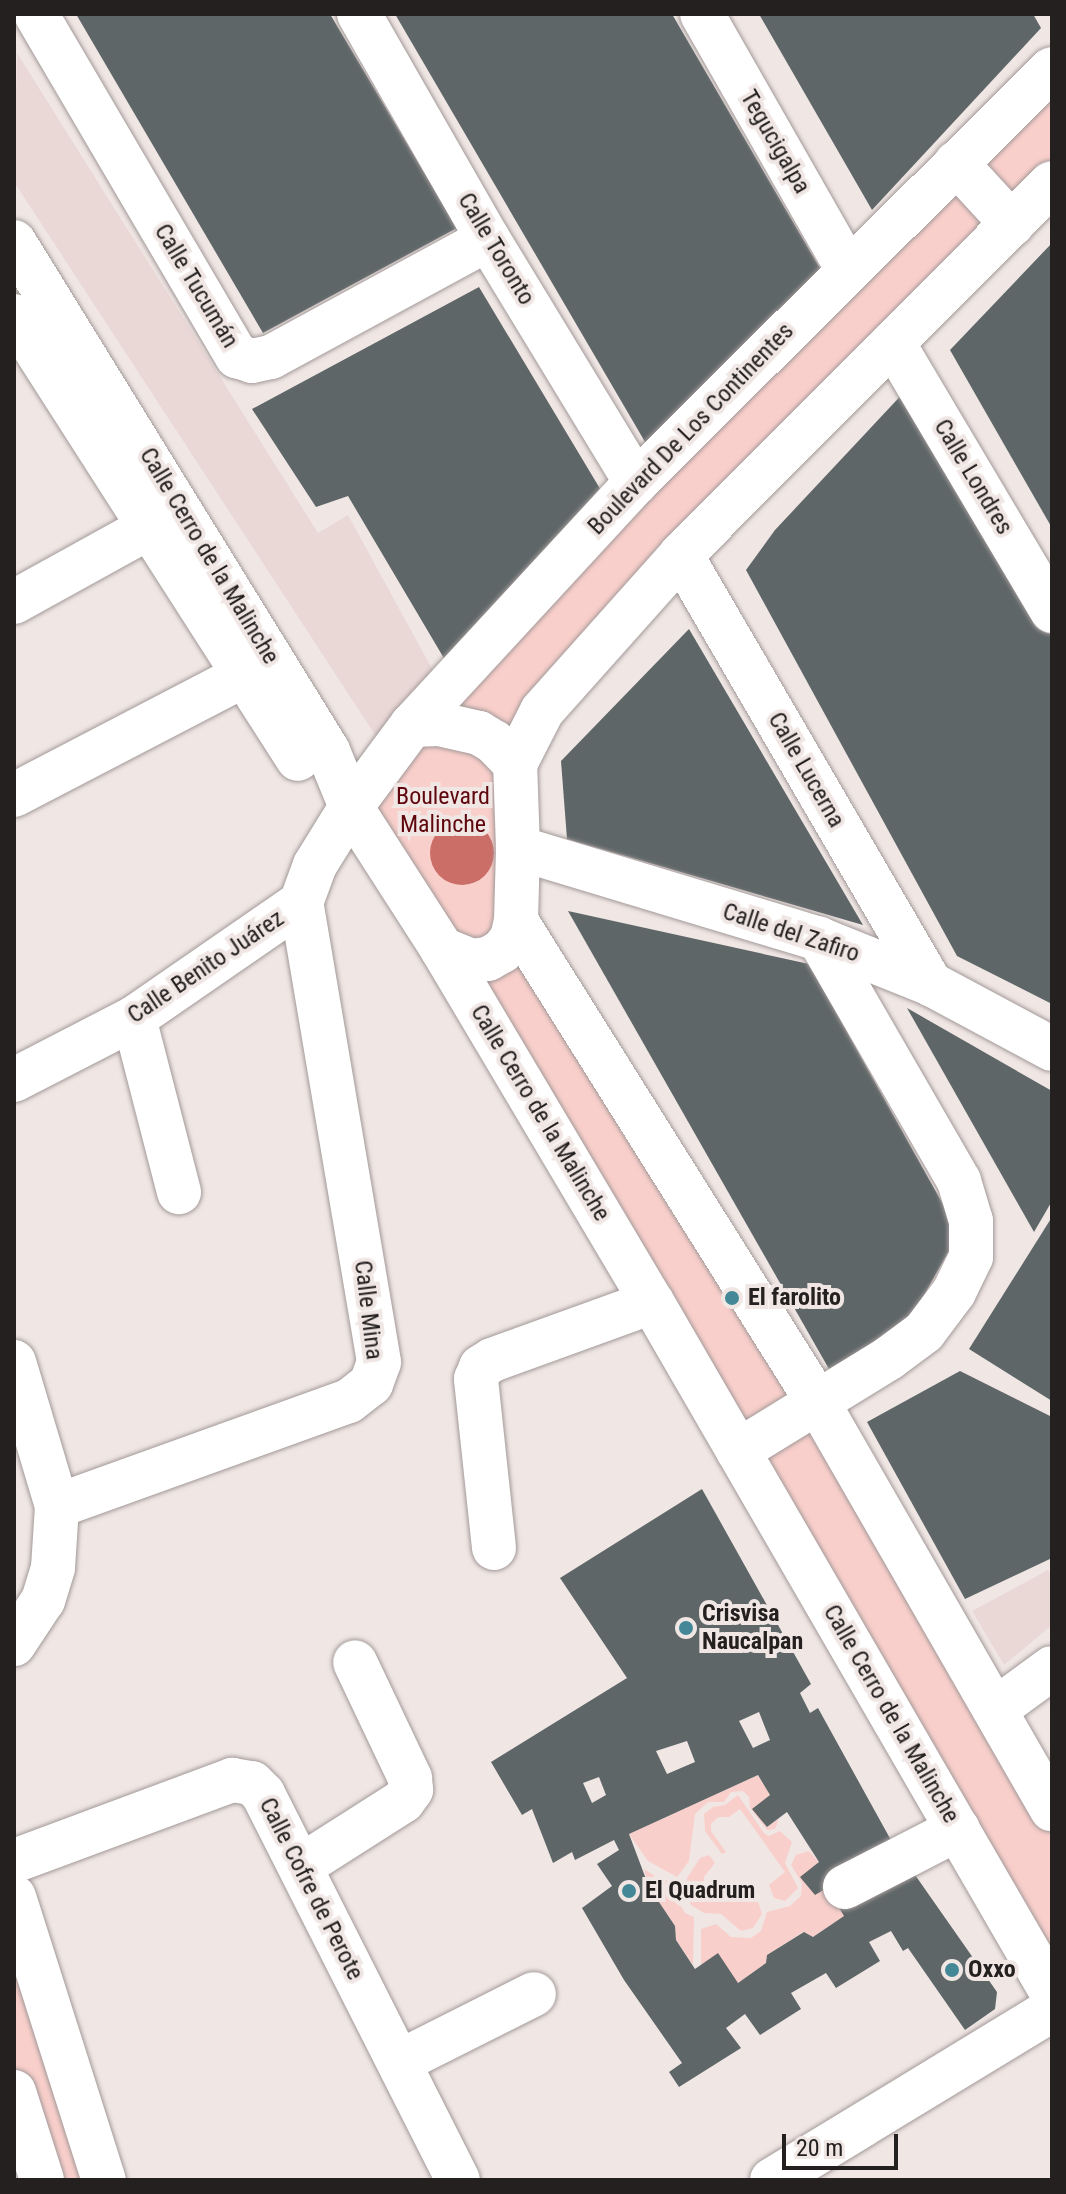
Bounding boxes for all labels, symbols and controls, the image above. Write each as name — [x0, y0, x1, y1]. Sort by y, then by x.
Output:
street label: Tegucigalpa — [734, 85, 816, 199]
street label: Calle Toronto — [451, 188, 541, 310]
street label: Calle Tucumán — [148, 219, 244, 353]
street label: Boulevard De Los Continentes — [582, 317, 800, 541]
street label: Calle Londres — [927, 414, 1019, 540]
street label: Calle Cerro de la Malinche — [133, 443, 285, 669]
street label: Calle Lucerna — [761, 707, 851, 833]
park label: Boulevard Malinche — [396, 783, 490, 839]
street label: Calle del Zafiro — [719, 897, 863, 969]
street label: Calle Benito Juárez — [122, 904, 290, 1030]
street label: Calle Cerro de la Malinche — [464, 1000, 616, 1226]
street label: Calle Mina — [348, 1259, 388, 1361]
place label: El farolito — [748, 1284, 841, 1312]
marker: El farolito — [723, 1289, 741, 1307]
place label: Crisvisa Naucalpan — [702, 1600, 803, 1656]
street label: Calle Cerro de la Malinche — [817, 1600, 965, 1828]
marker: Crisvisa Naucalpan — [677, 1619, 695, 1637]
street label: Calle Cofre de Perote — [253, 1793, 369, 1985]
place label: El Quadrum — [645, 1877, 755, 1905]
marker: El Quadrum — [620, 1882, 638, 1900]
place label: Oxxo — [968, 1956, 1016, 1984]
marker: Oxxo — [943, 1961, 961, 1979]
scale bar — [786, 2118, 902, 2168]
text: 20 m — [796, 2134, 843, 2162]

